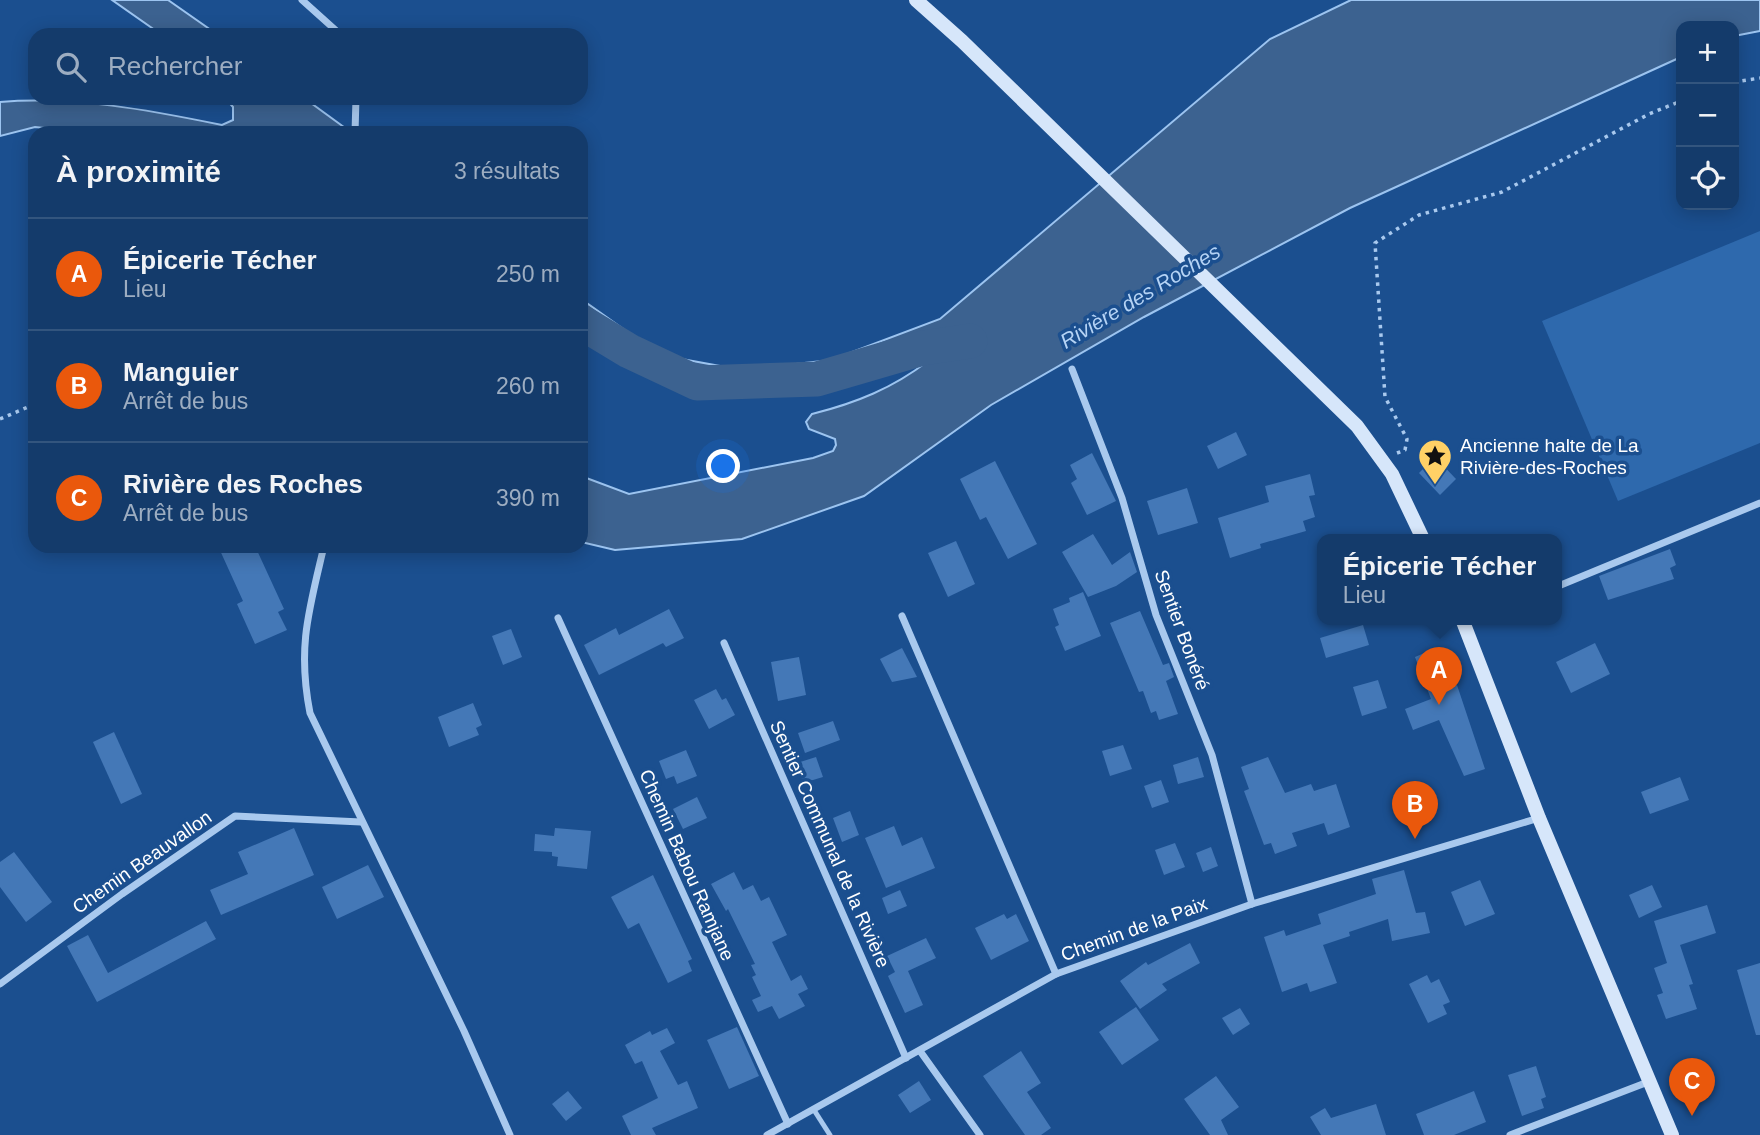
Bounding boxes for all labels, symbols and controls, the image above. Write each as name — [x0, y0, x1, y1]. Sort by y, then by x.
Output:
map controls — [1676, 21, 1739, 210]
button: + — [1676, 21, 1739, 84]
search box — [28, 28, 588, 105]
icon: search — [52, 48, 90, 86]
text: Rechercher — [108, 51, 242, 81]
button: − — [1676, 84, 1739, 147]
button: locate — [1676, 147, 1739, 210]
text: À proximité — [56, 155, 221, 188]
text: 3 résultats — [454, 158, 560, 184]
water label: Rivière des Roches — [1056, 239, 1224, 353]
text: Épicerie Técher — [123, 245, 317, 275]
text: A — [71, 261, 87, 287]
text: 250 m — [496, 261, 560, 287]
text: Lieu — [123, 276, 166, 302]
text: Manguier — [123, 357, 239, 387]
text: B — [71, 373, 87, 399]
text: 260 m — [496, 373, 560, 399]
text: Arrêt de bus — [123, 388, 248, 414]
place label: Ancienne halte de La Rivière-des-Roches — [1460, 435, 1639, 478]
place icon: Ancienne halte de La Rivière-des-Roches — [1416, 437, 1454, 486]
your location — [706, 449, 740, 483]
text: Rivière des Roches — [123, 469, 363, 499]
text: C — [71, 485, 87, 511]
text: 390 m — [496, 485, 560, 511]
text: Arrêt de bus — [123, 500, 248, 526]
popup — [1317, 534, 1562, 625]
text: Épicerie Técher — [1343, 551, 1536, 581]
street label: Sentier Bonéré — [1150, 567, 1214, 693]
text: Lieu — [1343, 582, 1386, 608]
pin: A — [1416, 647, 1462, 705]
street label: Sentier Communal de la Rivière — [766, 717, 894, 971]
street label: Chemin Babou Ramjane — [635, 766, 739, 964]
pin: B — [1392, 781, 1438, 839]
street label: Chemin Beauvallon — [68, 806, 216, 918]
street label: Chemin de la Paix — [1058, 893, 1210, 965]
pin: C — [1669, 1058, 1715, 1116]

